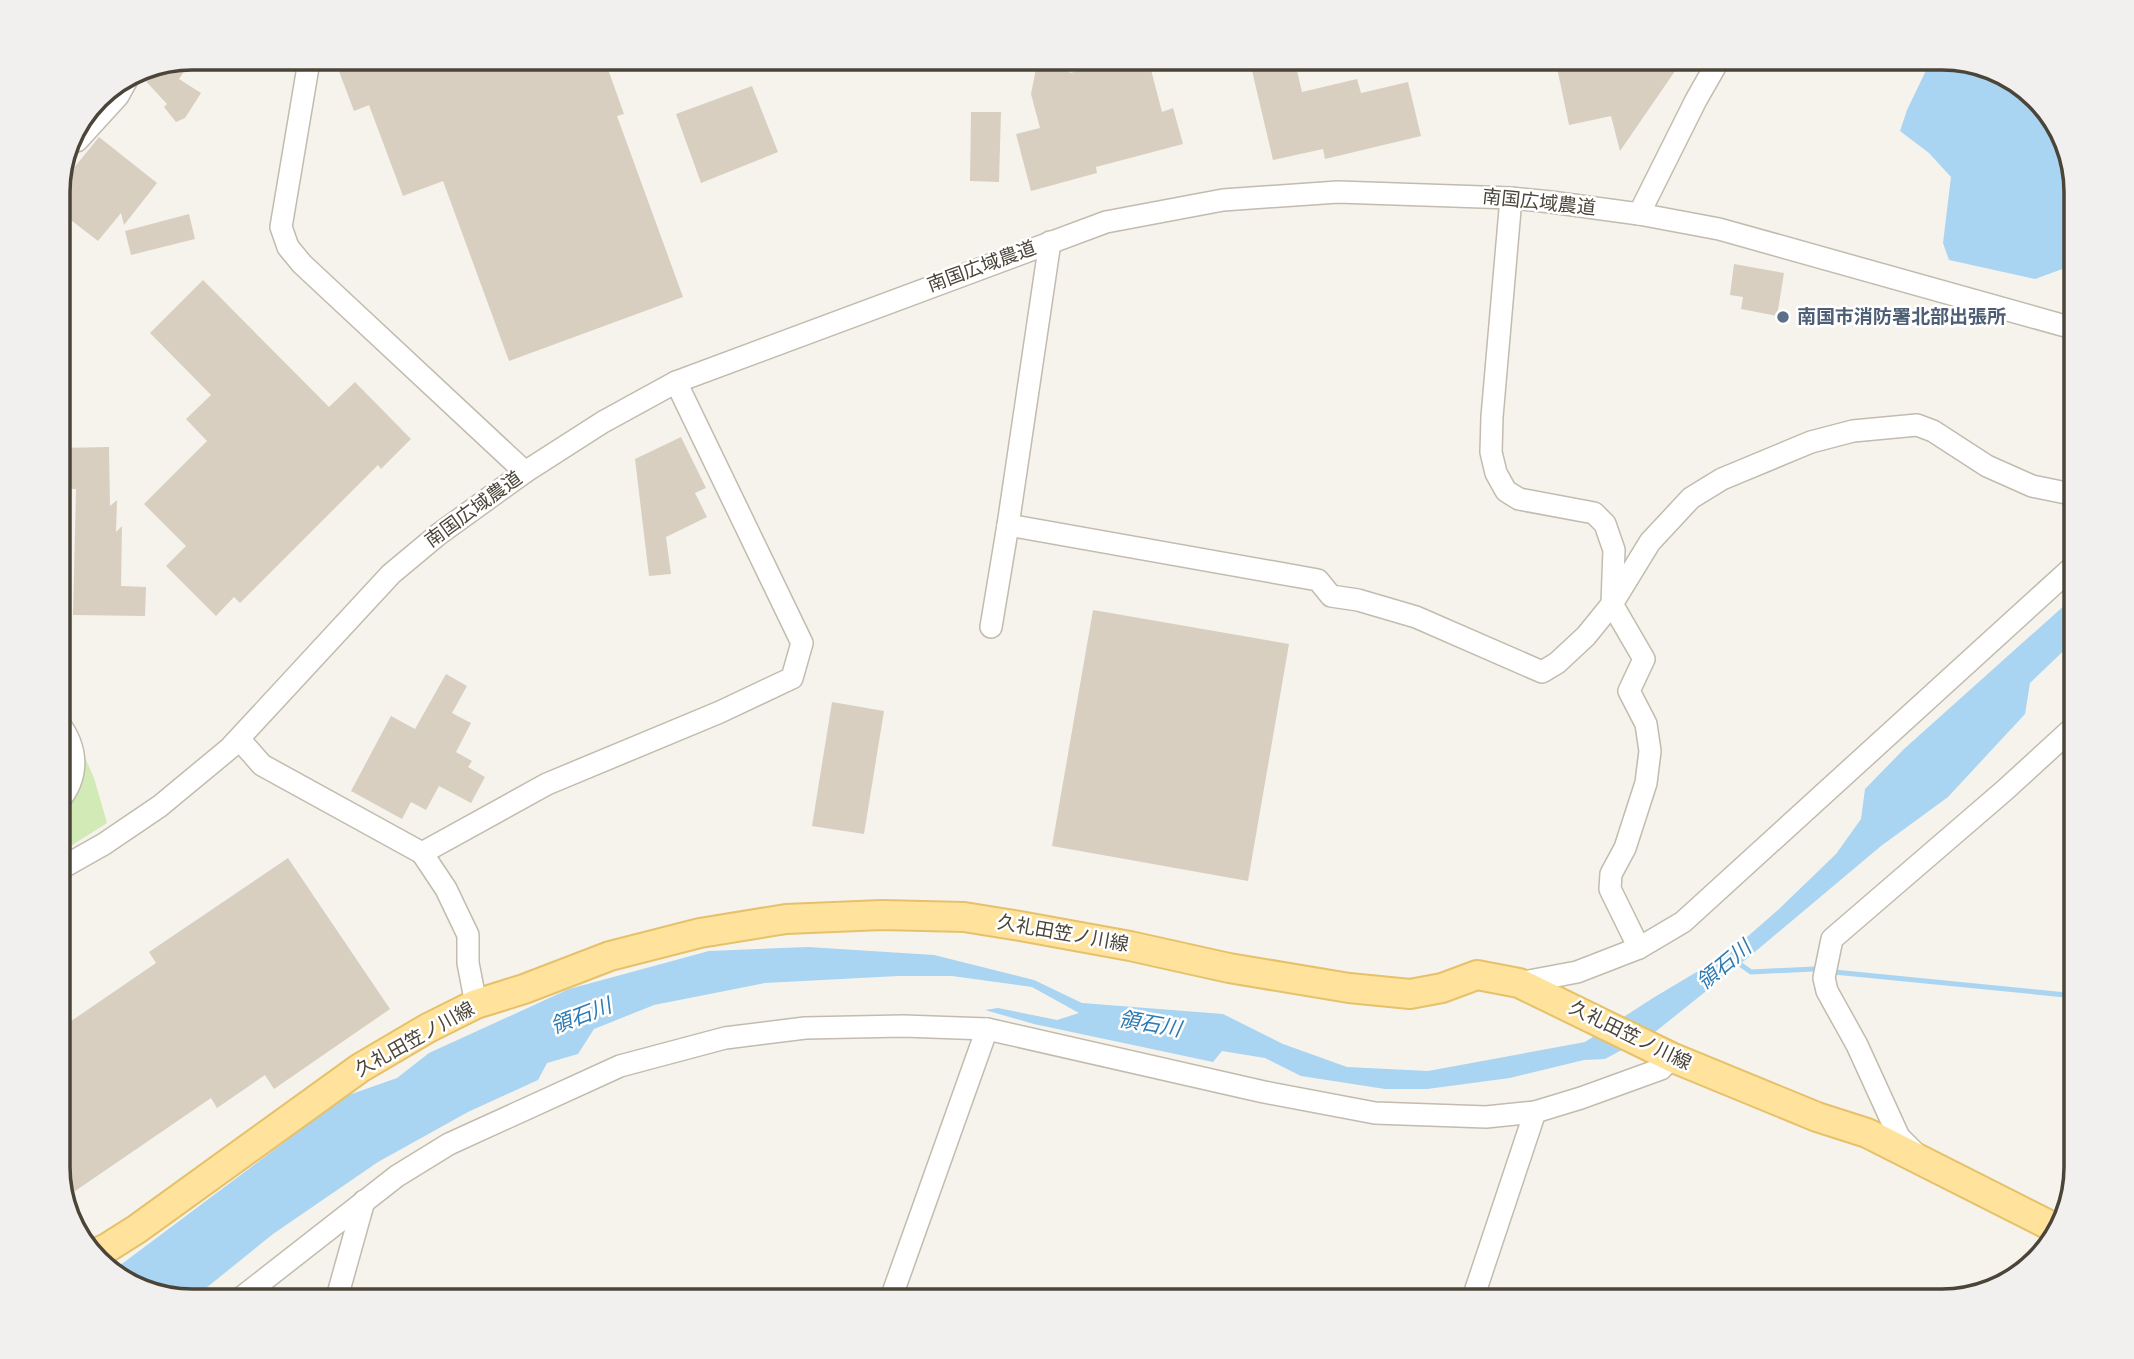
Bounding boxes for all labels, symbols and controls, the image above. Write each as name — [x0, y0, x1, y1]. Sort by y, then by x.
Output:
street label: 南国広域農道 — [1481, 184, 1597, 222]
street label: 南国広域農道 — [924, 235, 1040, 299]
place label: 南国市消防署北部出張所 — [1797, 304, 2006, 331]
marker: 南国市消防署北部出張所 — [1775, 309, 1791, 325]
street label: 南国広域農道 — [420, 466, 528, 554]
street label: 久礼田笠ノ川線 — [995, 909, 1131, 959]
water label: 領石川 — [1690, 932, 1759, 997]
water label: 領石川 — [546, 990, 618, 1041]
street label: 久礼田笠ノ川線 — [1564, 995, 1696, 1077]
street label: 久礼田笠ノ川線 — [350, 996, 480, 1084]
water label: 領石川 — [1116, 1004, 1186, 1045]

